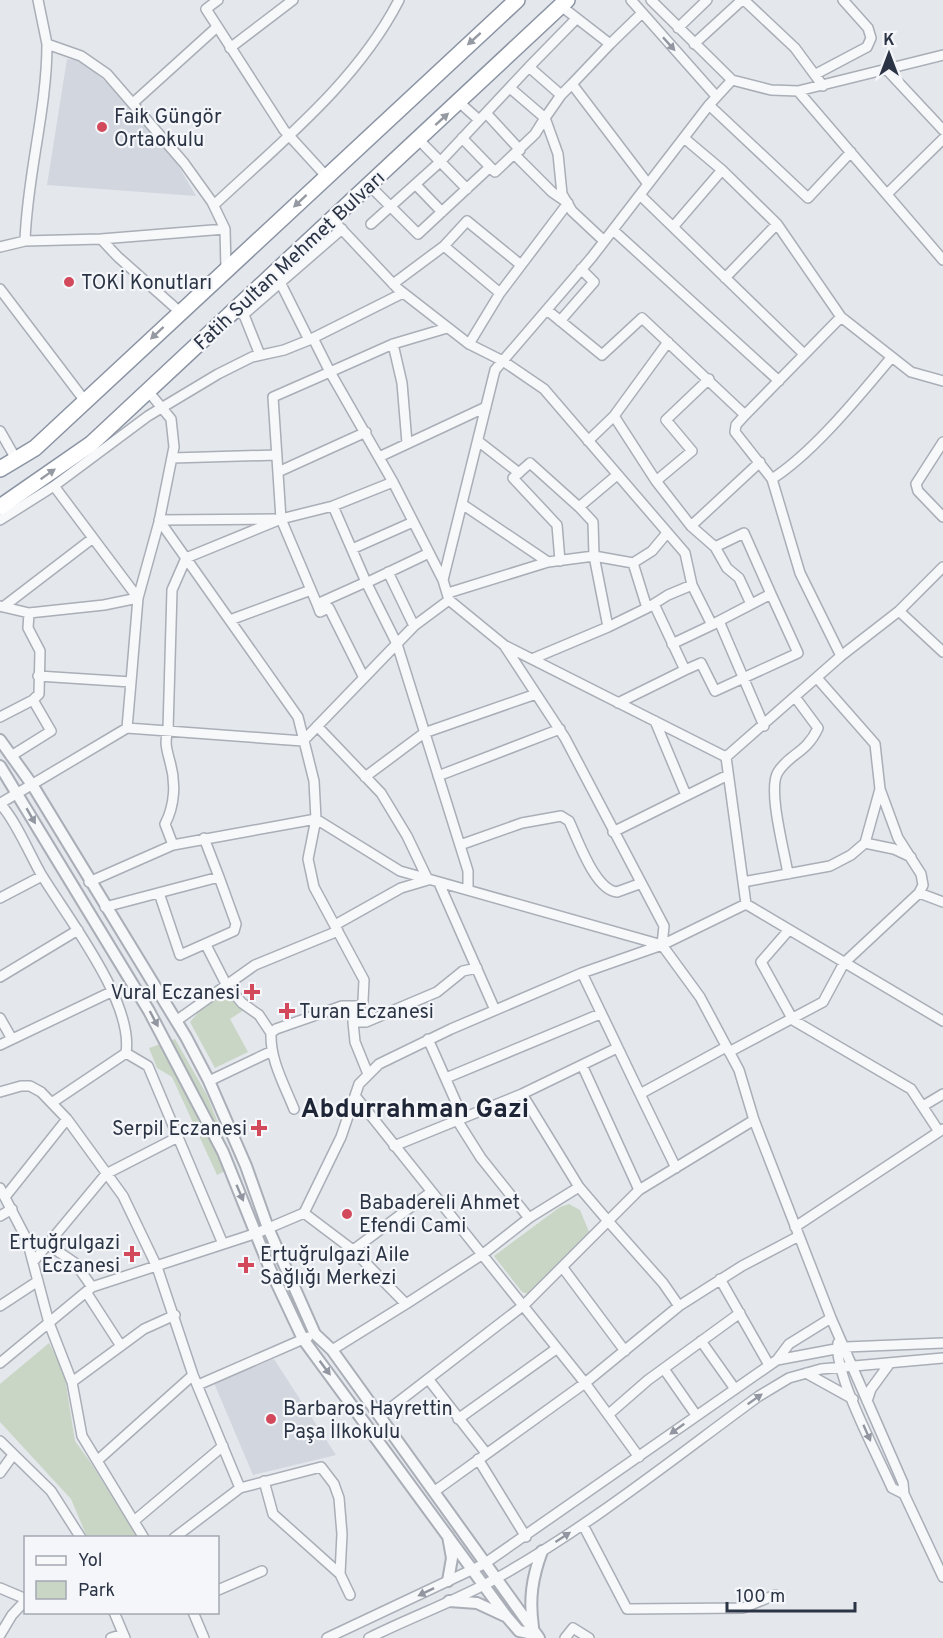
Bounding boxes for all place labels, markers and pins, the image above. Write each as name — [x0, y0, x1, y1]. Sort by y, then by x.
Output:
place label: Faik Güngör Ortaokulu — [114, 105, 222, 154]
marker: Faik Güngör Ortaokulu — [95, 120, 109, 134]
place label: TOKİ Konutları — [81, 270, 212, 297]
marker: TOKİ Konutları — [62, 275, 76, 289]
place label: Vural Eczanesi — [110, 981, 240, 1007]
marker: Vural Eczanesi — [245, 985, 259, 999]
place label: Turan Eczanesi — [299, 1000, 434, 1026]
marker: Turan Eczanesi — [280, 1004, 294, 1018]
place label: Serpil Eczanesi — [112, 1117, 247, 1143]
marker: Serpil Eczanesi — [252, 1121, 266, 1135]
place label: Babadereli Ahmet Efendi Cami — [359, 1191, 520, 1240]
marker: Babadereli Ahmet Efendi Cami — [340, 1207, 354, 1221]
place label: Ertuğrulgazi Eczanesi — [9, 1231, 120, 1280]
place label: Ertuğrulgazi Aile Sağlığı Merkezi — [260, 1243, 409, 1292]
marker: Ertuğrulgazi Eczanesi — [125, 1247, 139, 1261]
marker: Ertuğrulgazi Aile Sağlığı Merkezi — [237, 1256, 255, 1274]
place label: Barbaros Hayrettin Paşa İlkokulu — [283, 1397, 453, 1446]
marker: Barbaros Hayrettin Paşa İlkokulu — [264, 1412, 278, 1426]

